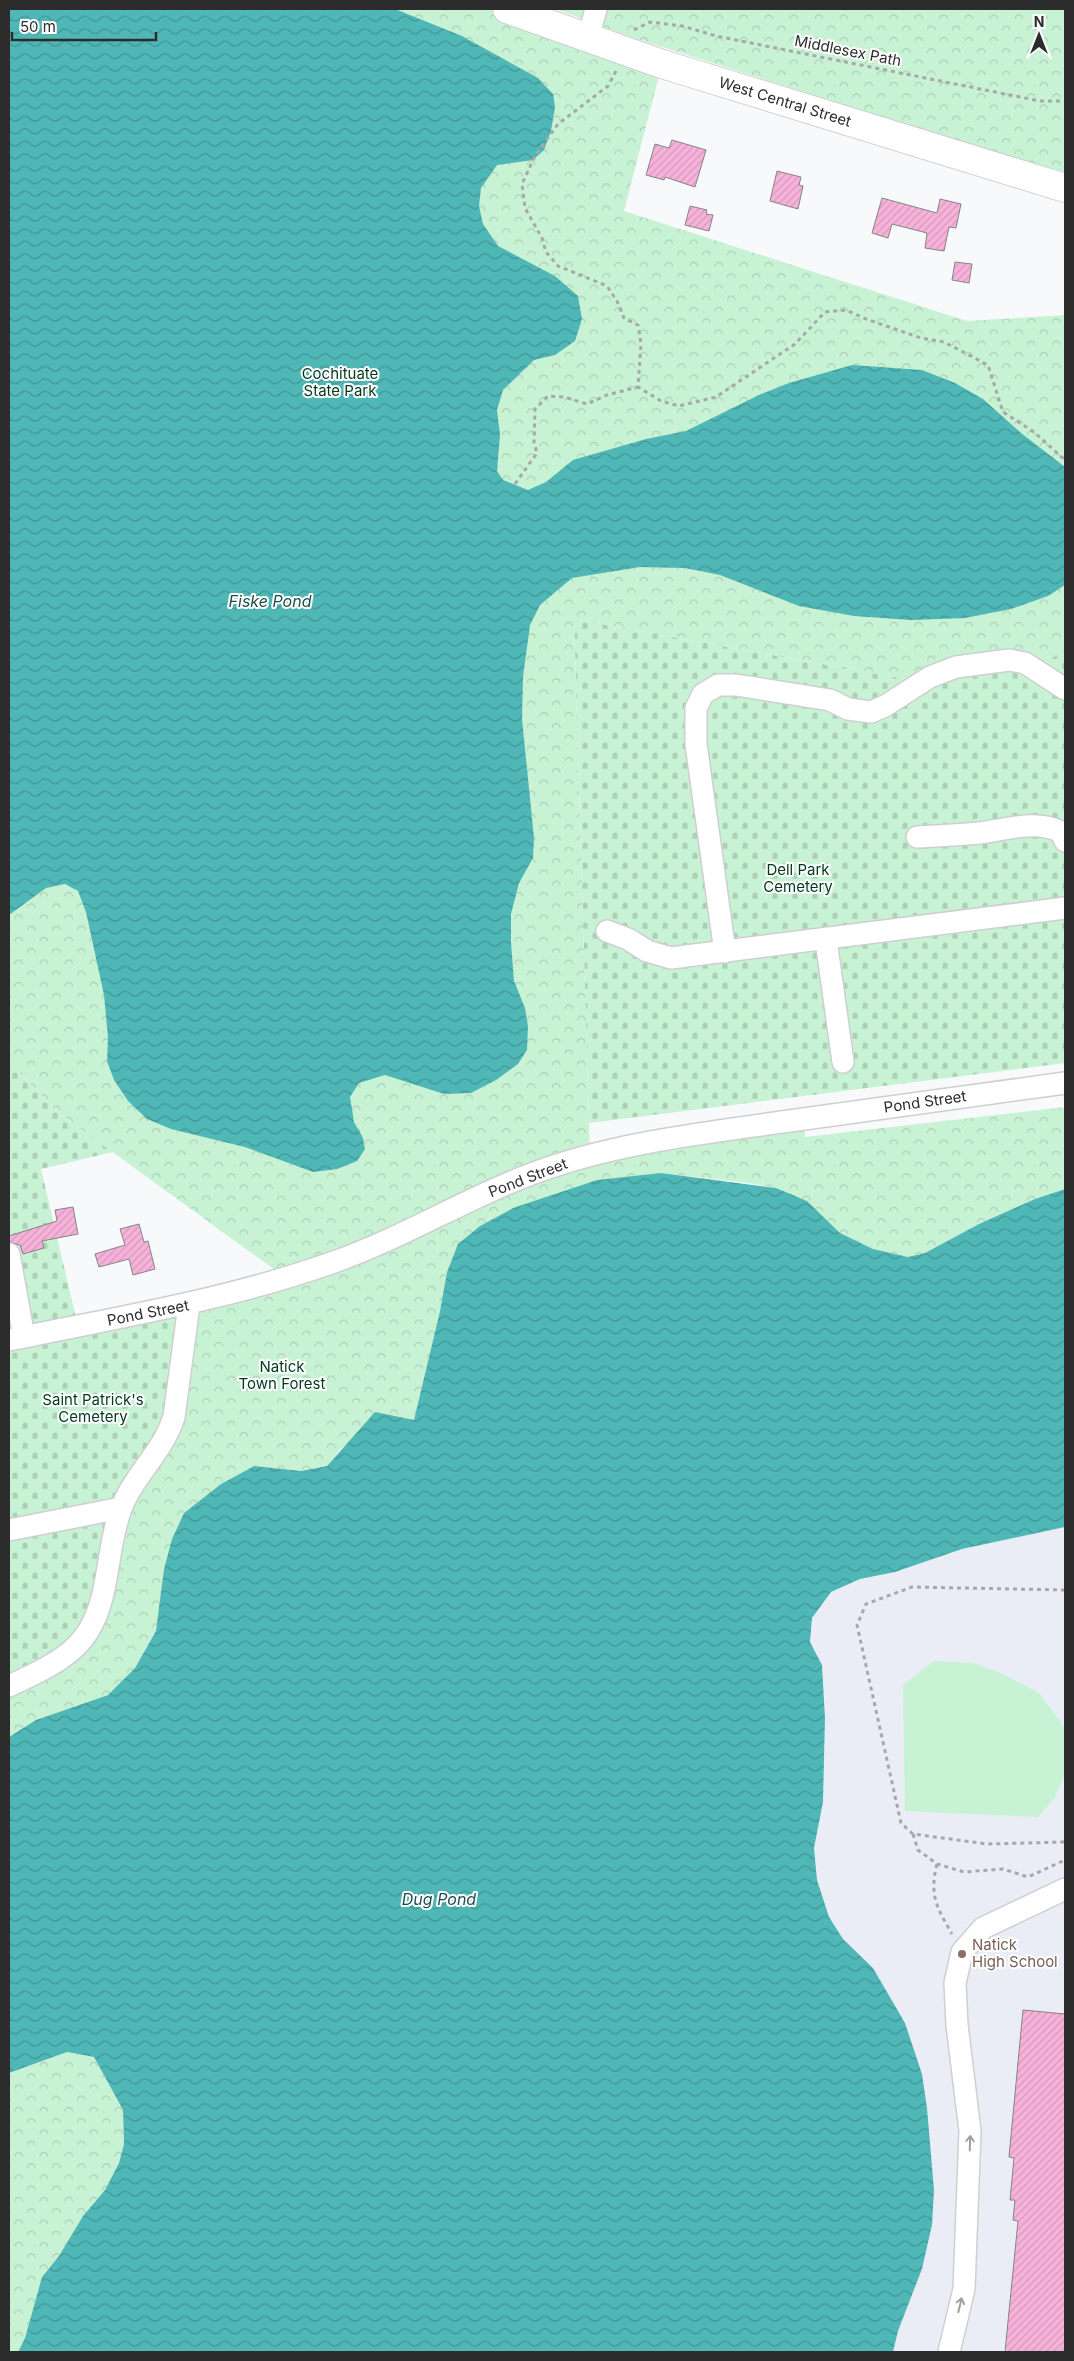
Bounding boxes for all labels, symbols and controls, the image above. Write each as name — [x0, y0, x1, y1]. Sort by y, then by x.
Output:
scale bar — [12, 10, 156, 42]
north arrow — [1014, 10, 1064, 60]
text: N — [1034, 13, 1044, 30]
text: 50 m — [20, 17, 56, 36]
street label: Middlesex Path — [793, 31, 903, 70]
street label: West Central Street — [717, 72, 854, 131]
park label: Cochituate State Park — [302, 364, 378, 400]
water label: Fiske Pond — [229, 591, 312, 611]
park label: Dell Park Cemetery — [763, 860, 833, 896]
street label: Pond Street — [882, 1086, 967, 1117]
street label: Pond Street — [486, 1154, 570, 1201]
street label: Pond Street — [105, 1295, 191, 1330]
park label: Natick Town Forest — [239, 1357, 325, 1393]
park label: Saint Patrick's Cemetery — [42, 1390, 144, 1426]
water label: Dug Pond — [402, 1889, 476, 1909]
place label: Natick High School — [972, 1935, 1058, 1971]
marker: Natick High School — [956, 1948, 968, 1960]
one-way arrow — [965, 2135, 974, 2151]
one-way arrow — [956, 2297, 965, 2313]

